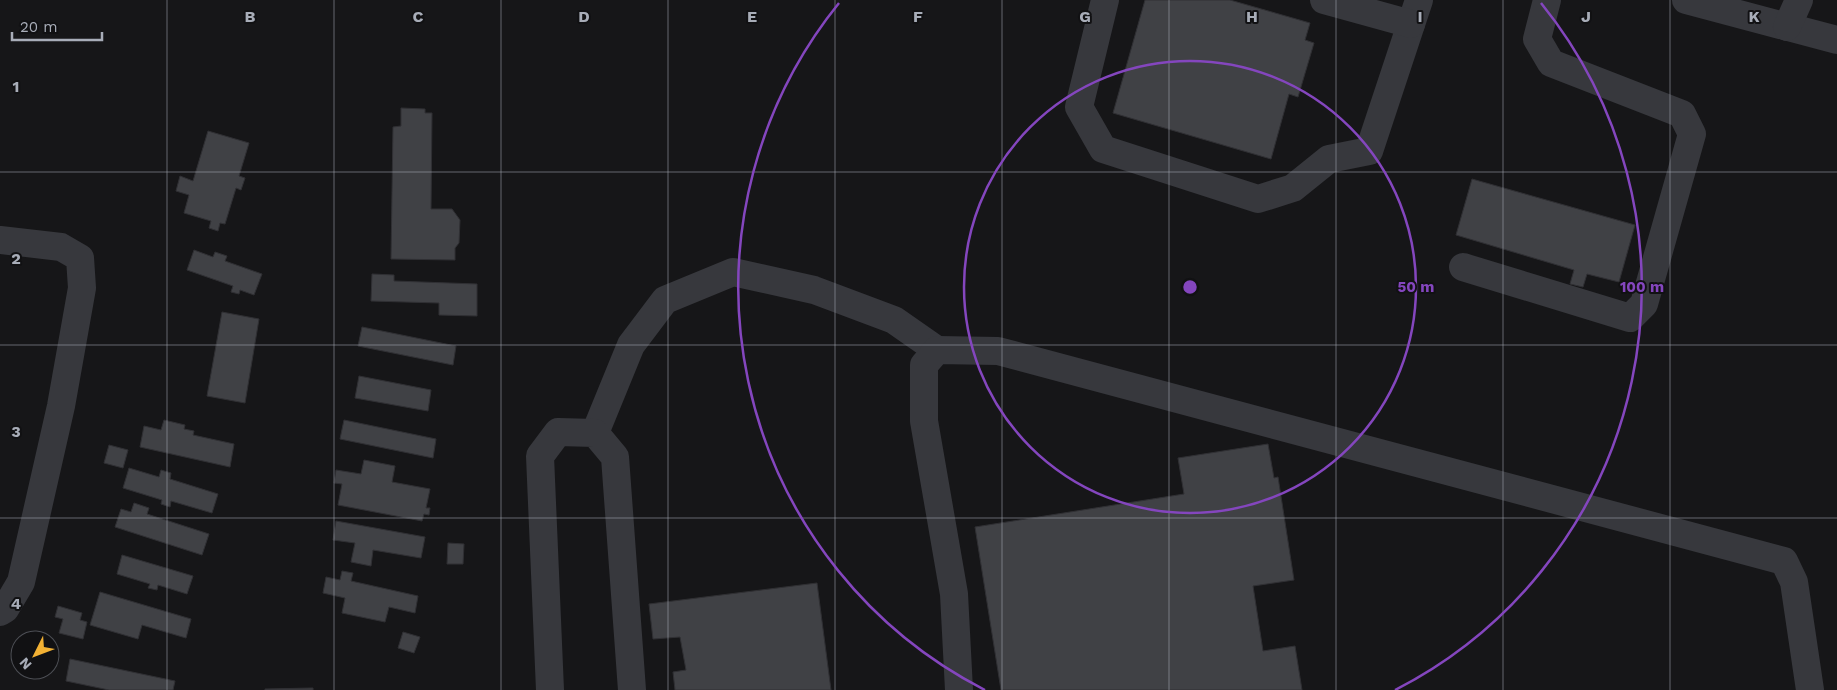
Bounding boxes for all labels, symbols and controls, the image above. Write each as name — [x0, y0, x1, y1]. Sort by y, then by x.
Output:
text: B — [245, 7, 256, 26]
text: C — [413, 7, 424, 26]
text: D — [578, 7, 590, 26]
text: E — [747, 7, 757, 26]
text: F — [913, 7, 923, 26]
text: G — [1079, 7, 1091, 26]
text: H — [1246, 7, 1258, 26]
text: I — [1417, 7, 1423, 26]
text: J — [1581, 7, 1591, 26]
text: K — [1748, 7, 1760, 26]
scale bar — [12, 10, 102, 42]
text: 20 m — [20, 18, 58, 36]
text: 1 — [13, 77, 19, 96]
text: 2 — [11, 249, 21, 268]
centre of rings — [1181, 278, 1199, 296]
text: 50 m — [1398, 278, 1434, 296]
text: 100 m — [1620, 278, 1664, 296]
text: 3 — [11, 422, 21, 441]
text: 4 — [11, 594, 21, 613]
north arrow — [10, 630, 60, 680]
text: N — [16, 654, 35, 673]

